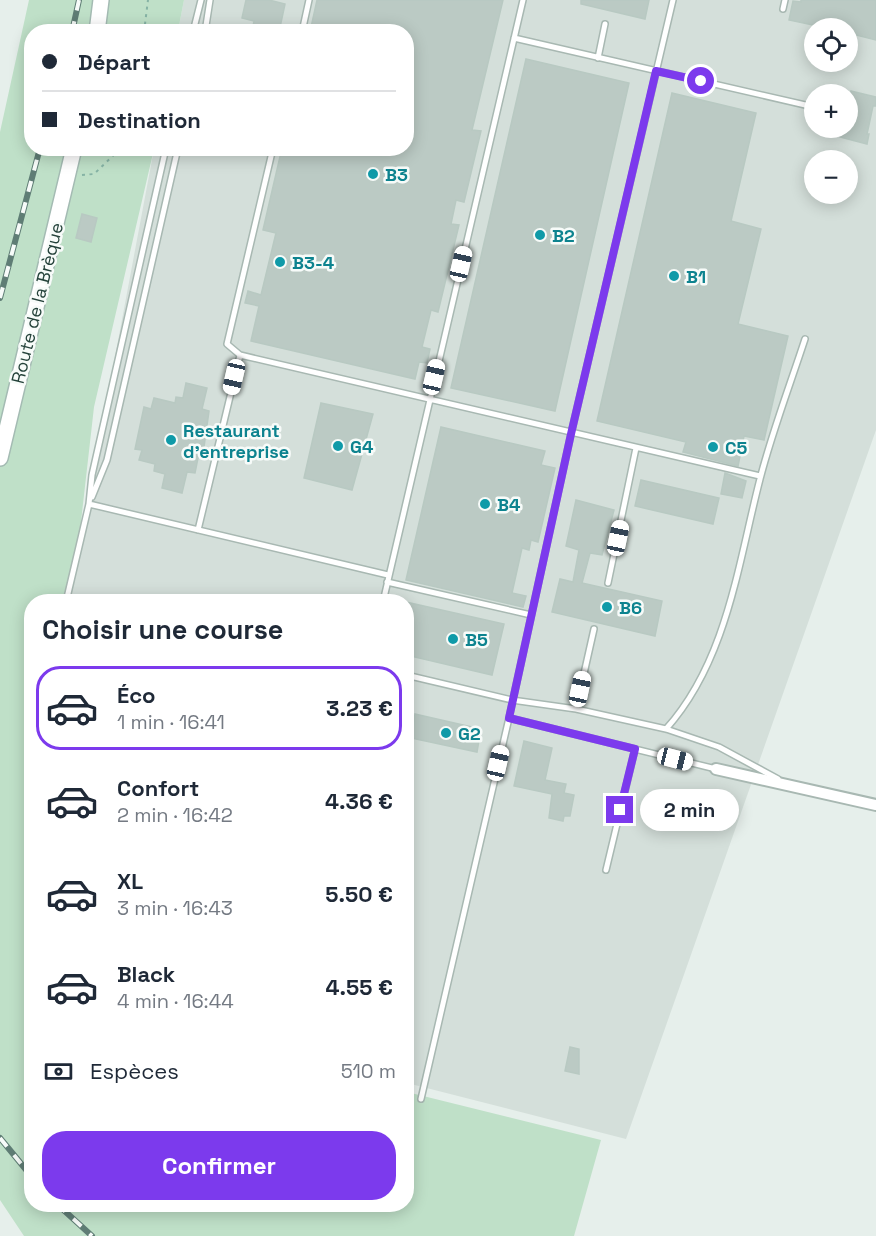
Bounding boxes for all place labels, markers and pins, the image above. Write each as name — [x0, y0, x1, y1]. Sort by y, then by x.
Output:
place label: B3 — [385, 163, 408, 186]
marker: B3 — [366, 167, 380, 181]
place label: B2 — [552, 224, 575, 247]
marker: B2 — [533, 228, 547, 242]
place label: B3-4 — [292, 251, 335, 274]
marker: B3-4 — [273, 255, 287, 269]
place label: B1 — [686, 265, 706, 288]
marker: B1 — [667, 269, 681, 283]
place label: Restaurant d'entreprise — [183, 419, 289, 463]
marker: Restaurant d'entreprise — [164, 433, 178, 447]
place label: G4 — [350, 435, 374, 458]
place label: C5 — [725, 436, 748, 459]
marker: G4 — [331, 439, 345, 453]
marker: C5 — [706, 440, 720, 454]
place label: B4 — [497, 493, 521, 516]
marker: B4 — [478, 497, 492, 511]
place label: B6 — [619, 596, 642, 619]
marker: B6 — [600, 600, 614, 614]
place label: B5 — [465, 628, 488, 651]
marker: B5 — [446, 632, 460, 646]
place label: G2 — [458, 722, 481, 745]
marker: G2 — [439, 726, 453, 740]

